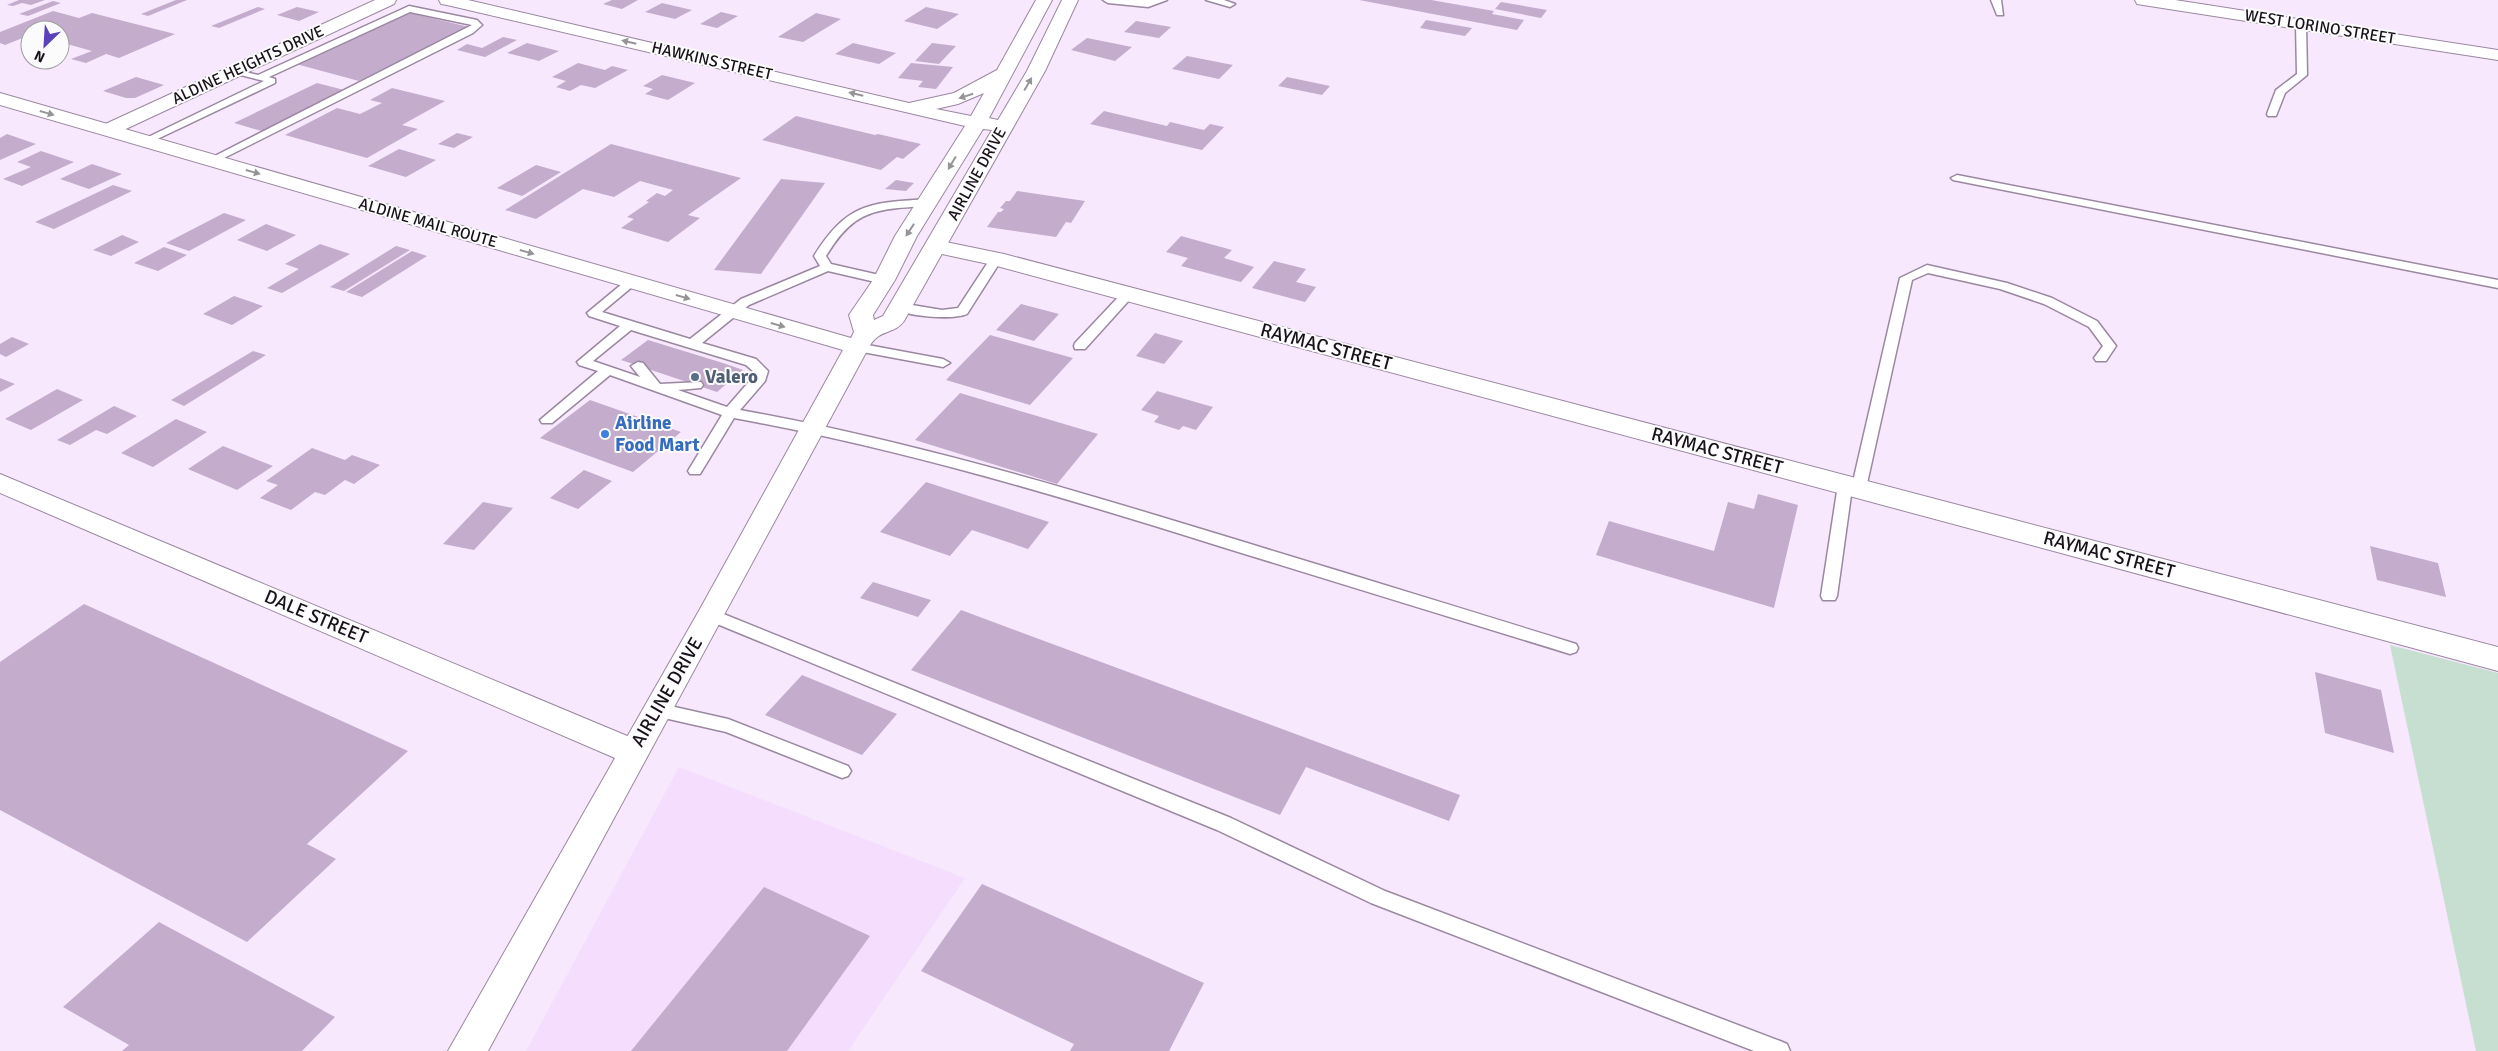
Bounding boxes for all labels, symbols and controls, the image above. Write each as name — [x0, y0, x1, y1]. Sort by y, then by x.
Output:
street label: WEST LORINO STREET — [2243, 5, 2397, 49]
north arrow — [20, 20, 70, 70]
street label: ALDINE HEIGHTS DRIVE — [169, 21, 327, 109]
street label: HAWKINS STREET — [650, 37, 774, 85]
one-way arrow — [621, 38, 637, 46]
text: N — [32, 47, 48, 66]
one-way arrow — [1024, 78, 1033, 91]
one-way arrow — [848, 90, 863, 98]
one-way arrow — [958, 92, 973, 100]
one-way arrow — [39, 109, 54, 117]
street label: AIRLINE DRIVE — [943, 124, 1011, 224]
one-way arrow — [948, 156, 957, 169]
one-way arrow — [246, 169, 261, 177]
street label: ALDINE MAIL ROUTE — [356, 194, 500, 252]
one-way arrow — [906, 223, 915, 236]
one-way arrow — [520, 248, 535, 256]
one-way arrow — [676, 293, 691, 301]
street label: RAYMAC STREET — [1258, 318, 1395, 376]
one-way arrow — [771, 321, 786, 329]
place label: Valero — [705, 365, 758, 389]
marker: Valero — [689, 371, 701, 383]
place label: Airline Food Mart — [615, 411, 700, 457]
street label: RAYMAC STREET — [1649, 422, 1786, 480]
marker: Airline Food Mart — [599, 428, 611, 440]
street label: RAYMAC STREET — [2041, 526, 2178, 584]
street label: DALE STREET — [261, 584, 372, 650]
street label: AIRLINE DRIVE — [626, 633, 708, 751]

